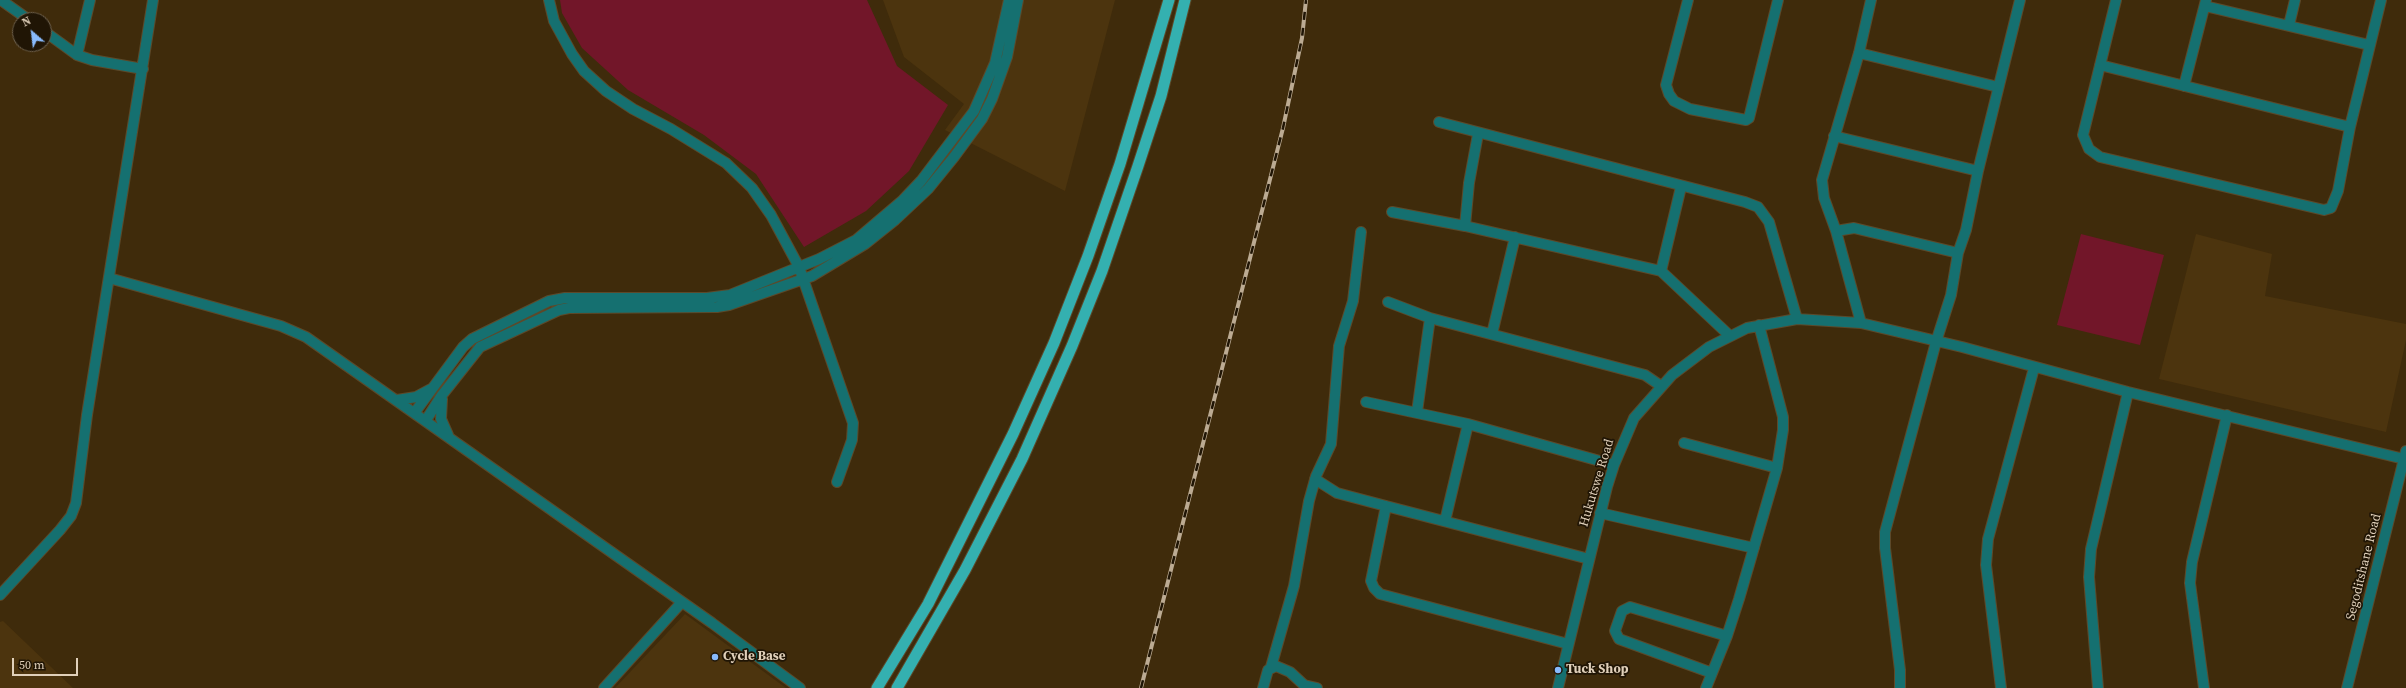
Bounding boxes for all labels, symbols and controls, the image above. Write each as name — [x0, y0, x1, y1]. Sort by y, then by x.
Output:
north arrow — [12, 12, 52, 52]
text: N — [20, 13, 34, 30]
street label: Hukutswe Road — [1576, 437, 1618, 529]
street label: Segoditshane Road — [2343, 512, 2385, 622]
place label: Cycle Base — [723, 649, 786, 665]
scale bar — [14, 650, 80, 676]
marker: Cycle Base — [710, 652, 720, 662]
text: 50 m — [19, 657, 45, 673]
place label: Tuck Shop — [1566, 662, 1629, 678]
marker: Tuck Shop — [1553, 665, 1563, 675]

